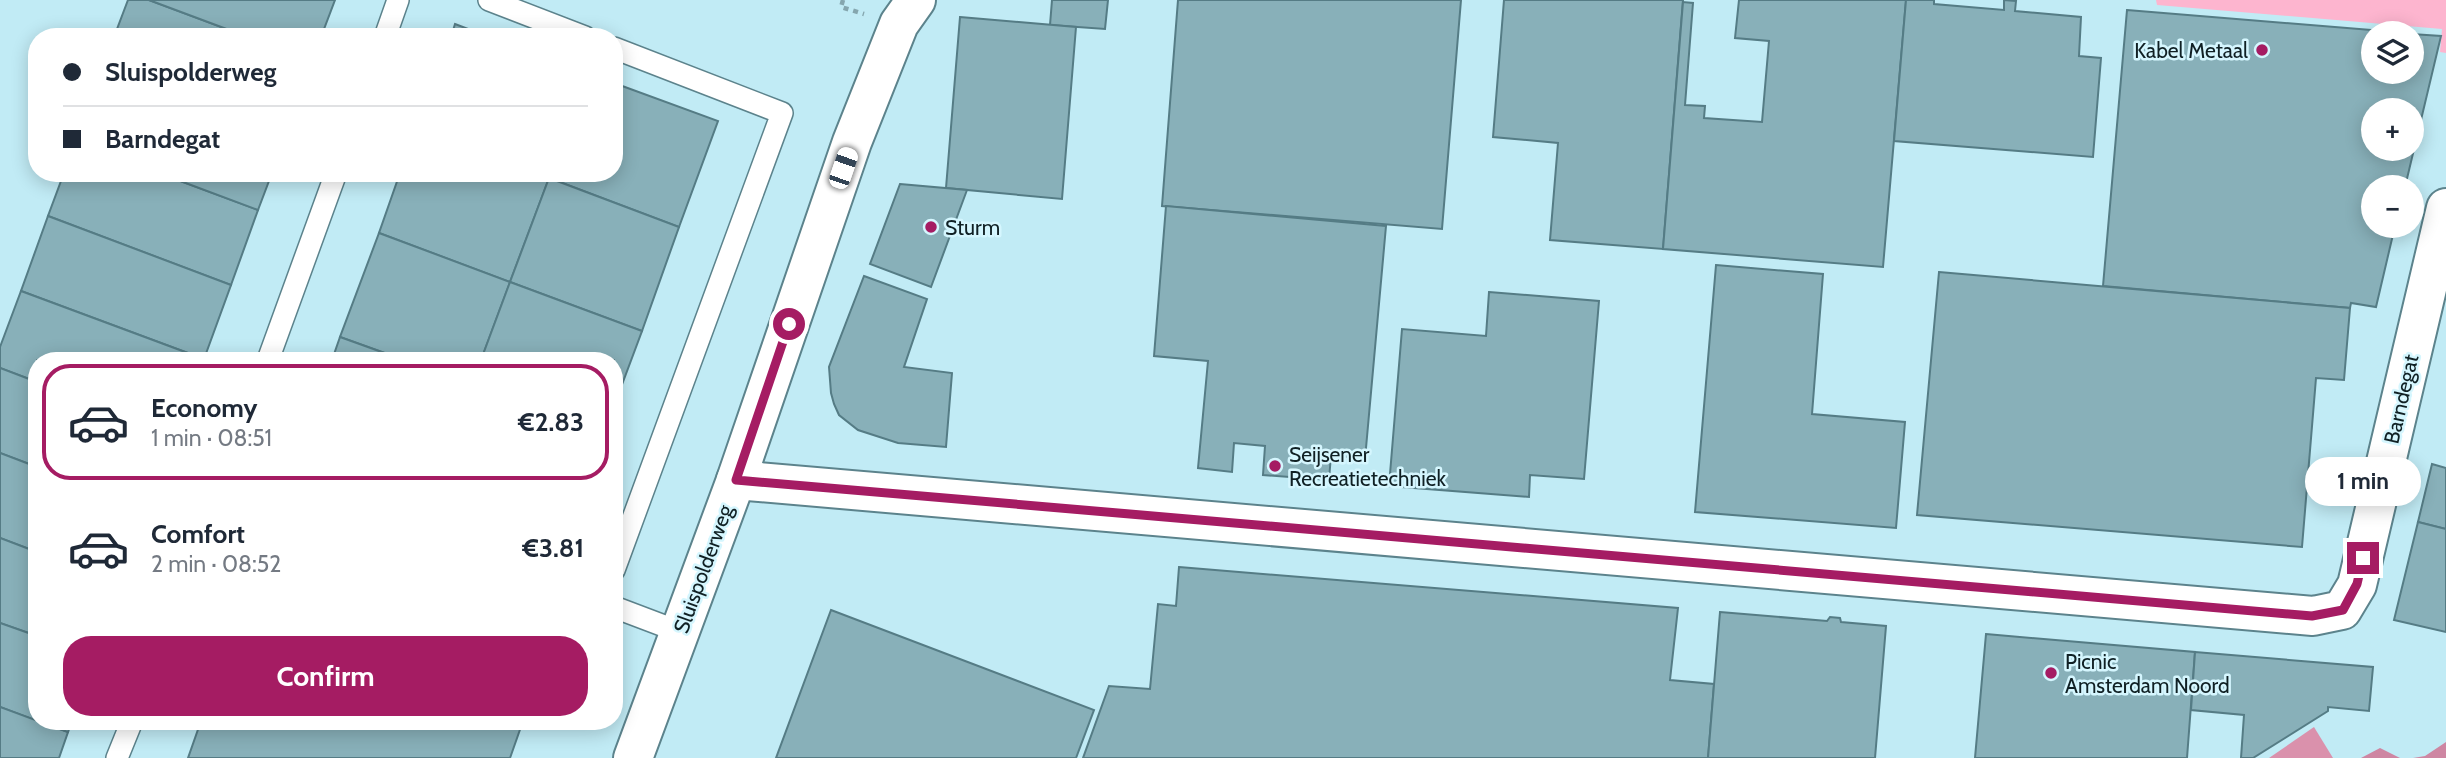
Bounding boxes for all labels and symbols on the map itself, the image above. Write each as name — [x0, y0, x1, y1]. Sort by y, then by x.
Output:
place label: Kabel Metaal — [2134, 38, 2248, 63]
marker: Kabel Metaal — [2254, 42, 2270, 58]
car — [827, 145, 860, 191]
place label: Sturm — [945, 215, 1000, 240]
marker: Sturm — [923, 219, 939, 235]
route start — [773, 308, 805, 340]
street label: Barndegat — [2379, 352, 2423, 446]
place label: Seijsener Recreatietechniek — [1289, 442, 1446, 491]
callout: 1 min — [2305, 456, 2421, 505]
marker: Seijsener Recreatietechniek — [1267, 458, 1283, 474]
street label: Sluispolderweg — [668, 501, 738, 637]
route end — [2347, 542, 2379, 574]
place label: Picnic Amsterdam Noord — [2065, 649, 2230, 698]
marker: Picnic Amsterdam Noord — [2043, 665, 2059, 681]

